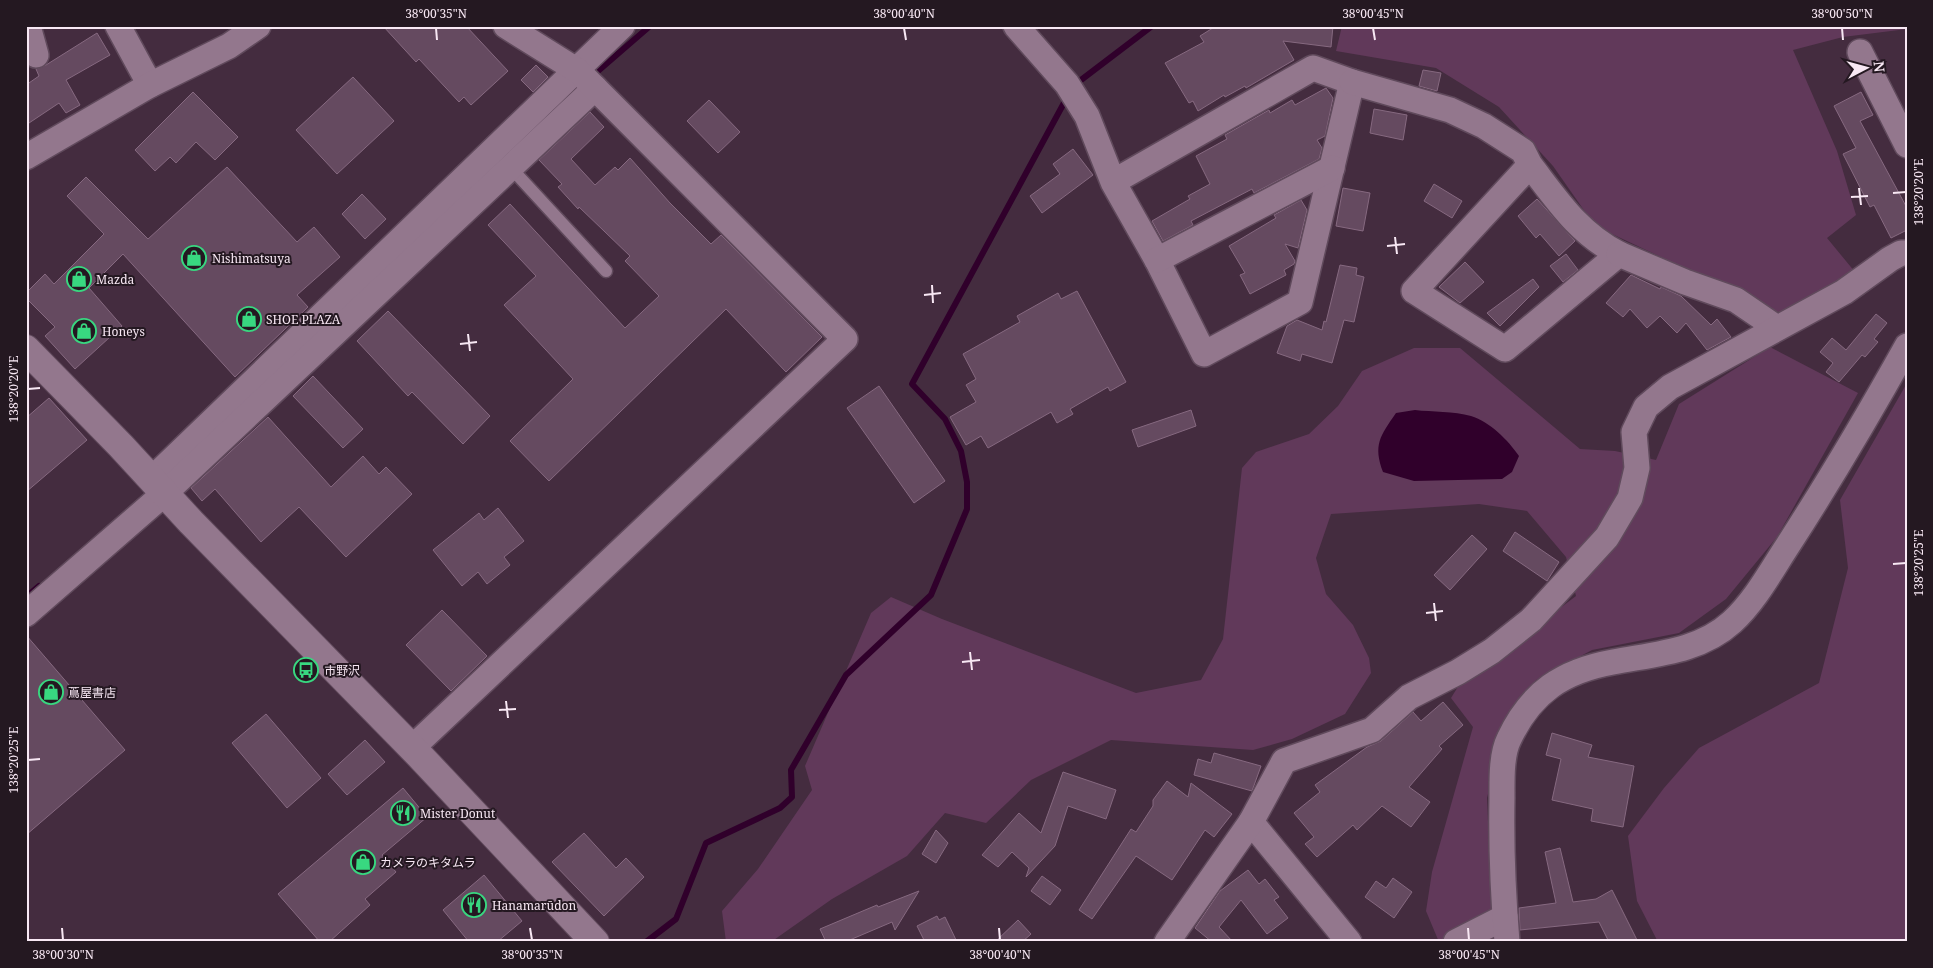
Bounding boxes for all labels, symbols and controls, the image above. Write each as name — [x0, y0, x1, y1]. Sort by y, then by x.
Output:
text: 38°00'35"N — [405, 5, 467, 22]
text: 38°00'40"N — [873, 5, 935, 22]
text: 38°00'45"N — [1342, 5, 1404, 22]
text: 38°00'50"N — [1811, 5, 1873, 22]
north arrow — [1840, 42, 1890, 92]
text: N — [1869, 60, 1889, 73]
text: 138°20'20"E — [1910, 159, 1927, 225]
shop icon: Nishimatsuya — [181, 245, 207, 271]
place label: Nishimatsuya — [212, 250, 291, 267]
shop icon: Mazda — [66, 266, 92, 292]
place label: Mazda — [96, 271, 135, 288]
shop icon: SHOE PLAZA — [236, 306, 262, 332]
place label: SHOE PLAZA — [266, 311, 341, 328]
shop icon: Honeys — [71, 318, 97, 344]
place label: Honeys — [102, 323, 145, 340]
text: 138°20'20"E — [5, 356, 22, 422]
text: 138°20'25"E — [1910, 530, 1927, 596]
bus stop icon: 市野沢 — [293, 657, 319, 683]
place label: 市野沢 — [324, 662, 360, 679]
shop icon: 蔦屋書店 — [38, 679, 64, 705]
place label: 蔦屋書店 — [68, 684, 116, 701]
text: 138°20'25"E — [5, 727, 22, 793]
restaurant icon: Mister Donut — [390, 800, 416, 826]
place label: Mister Donut — [420, 805, 495, 822]
shop icon: カメラのキタムラ — [350, 849, 376, 875]
place label: カメラのキタムラ — [380, 854, 475, 871]
restaurant icon: Hanamarūdon — [461, 892, 487, 918]
place label: Hanamarūdon — [492, 897, 576, 914]
text: 38°00'30"N — [32, 946, 94, 963]
text: 38°00'35"N — [501, 946, 563, 963]
text: 38°00'40"N — [969, 946, 1031, 963]
text: 38°00'45"N — [1438, 946, 1500, 963]

